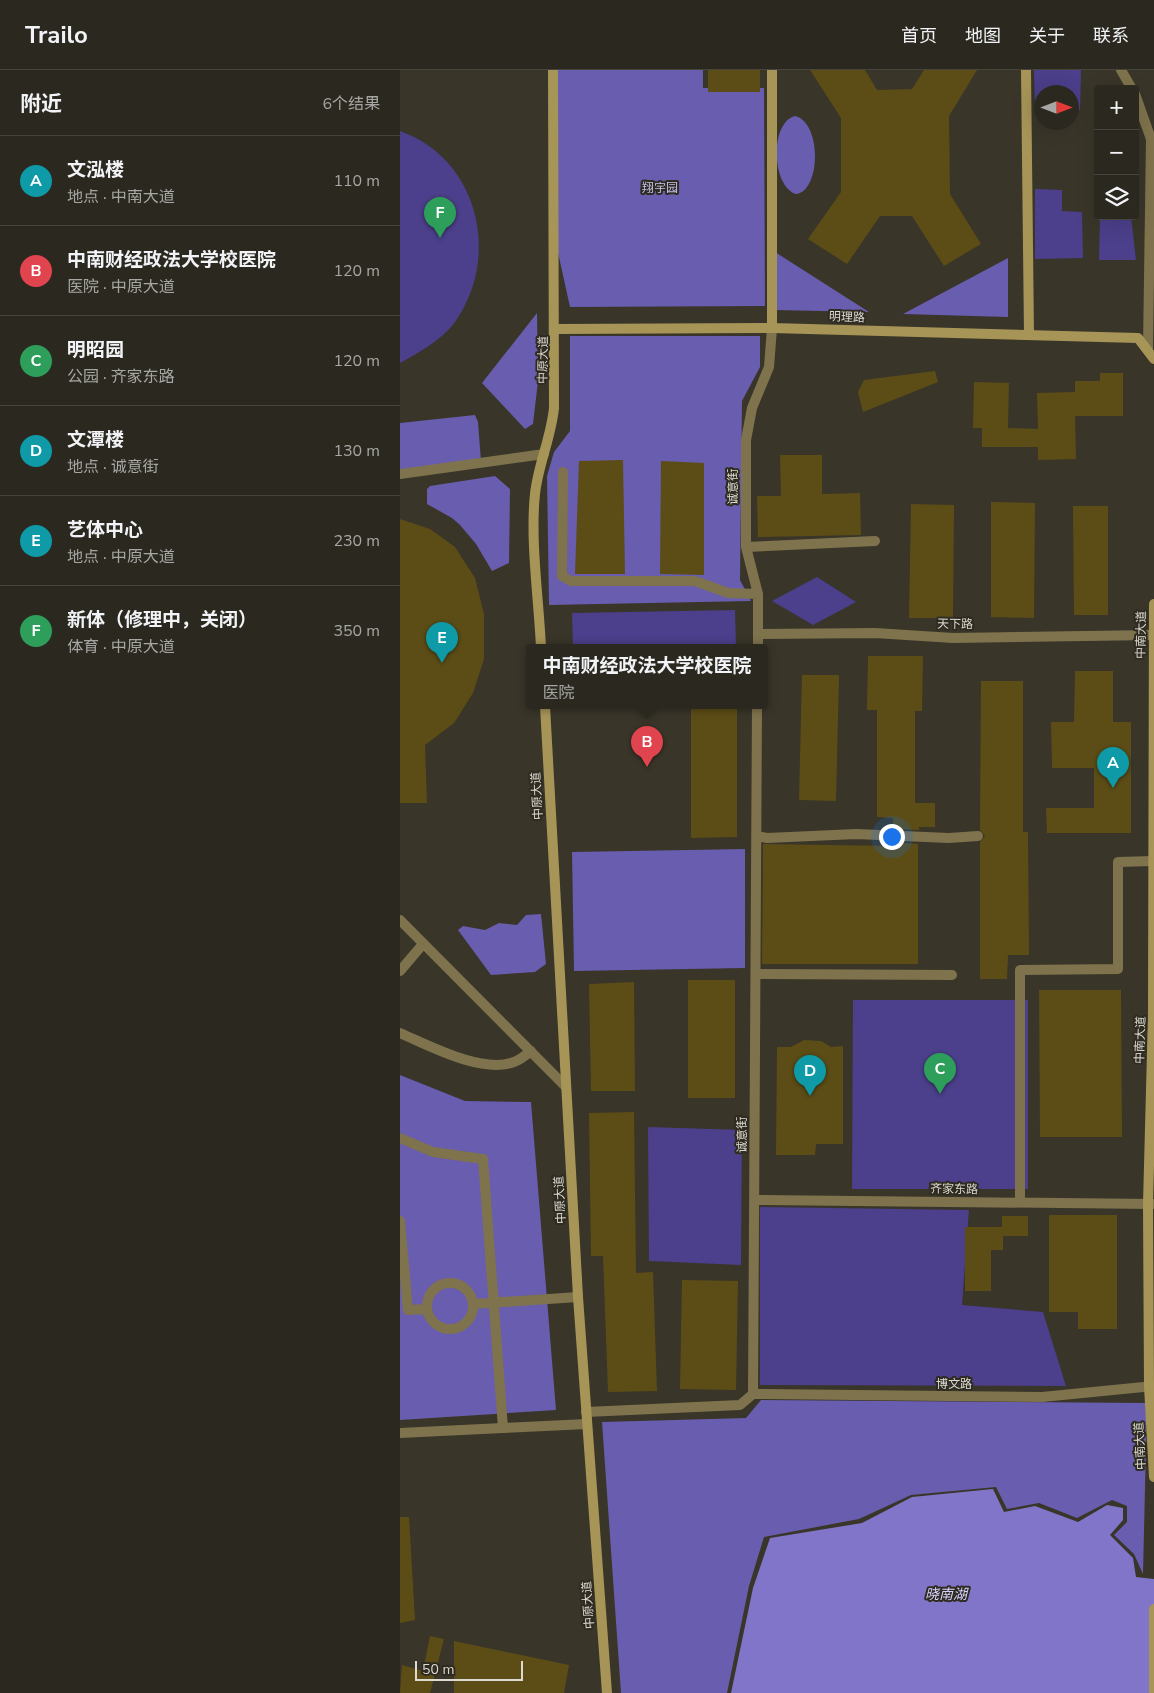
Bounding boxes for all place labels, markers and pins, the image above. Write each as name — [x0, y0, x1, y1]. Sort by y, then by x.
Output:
pin: F — [424, 197, 456, 238]
pin: E — [426, 622, 458, 663]
pin: B — [631, 726, 663, 767]
pin: A — [1097, 747, 1129, 788]
pin: C — [924, 1053, 956, 1094]
pin: D — [794, 1055, 826, 1096]

